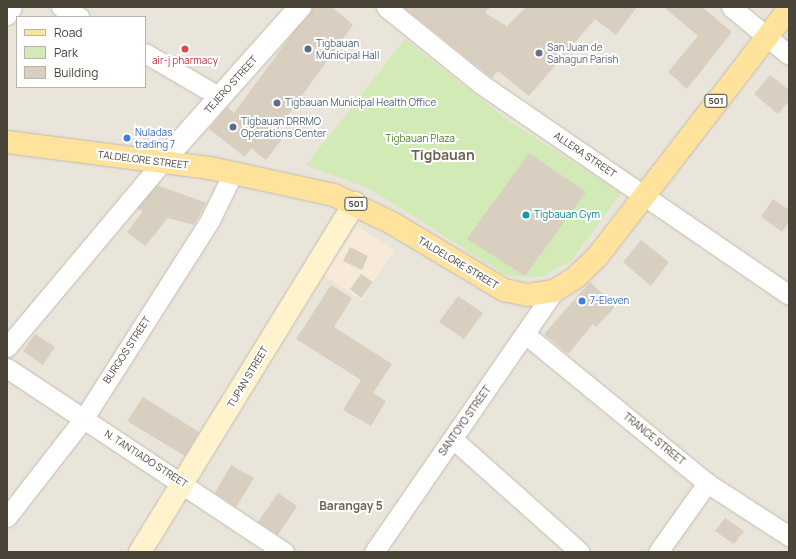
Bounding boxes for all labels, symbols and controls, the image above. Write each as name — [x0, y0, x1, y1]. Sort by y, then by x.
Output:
legend — [16, 16, 146, 88]
text: Road — [54, 24, 82, 41]
place label: Tigbauan Municipal Hall — [316, 37, 379, 60]
place label: San Juan de Sahagun Parish — [547, 41, 619, 64]
text: Park — [54, 44, 78, 61]
marker: air-j pharmacy — [180, 44, 190, 54]
marker: Tigbauan Municipal Hall — [303, 44, 313, 54]
marker: San Juan de Sahagun Parish — [534, 48, 544, 58]
street label: TEJERO STREET — [202, 54, 260, 116]
place label: air-j pharmacy — [152, 55, 218, 67]
text: Building — [54, 64, 98, 81]
road number: 501 — [704, 94, 728, 108]
place label: Tigbauan Municipal Health Office — [285, 97, 436, 109]
marker: Tigbauan Municipal Health Office — [272, 98, 282, 108]
place label: Tigbauan DRRMO Operations Center — [241, 115, 326, 138]
marker: Tigbauan DRRMO Operations Center — [228, 122, 238, 132]
place label: Nuladas trading 7 — [135, 126, 175, 150]
street label: ALLERA STREET — [552, 130, 618, 180]
marker: Nuladas trading 7 — [122, 133, 132, 143]
park label: Tigbauan Plaza — [385, 133, 455, 145]
district label: Tigbauan — [411, 147, 475, 163]
street label: TALDELORE STREET — [97, 148, 189, 172]
road number: 501 — [344, 197, 368, 211]
place label: Tigbauan Gym — [534, 209, 600, 221]
marker: Tigbauan Gym — [521, 210, 531, 220]
street label: TALDELORE STREET — [416, 234, 500, 292]
place label: 7-Eleven — [590, 295, 629, 307]
marker: 7-Eleven — [577, 296, 587, 306]
street label: BURGOS STREET — [101, 314, 153, 386]
street label: TUPAN STREET — [225, 344, 271, 410]
street label: SANTOYO STREET — [436, 384, 494, 458]
street label: TRANCE STREET — [621, 410, 687, 468]
street label: N. TANTIADO STREET — [102, 428, 190, 490]
district label: Barangay 5 — [319, 499, 383, 513]

